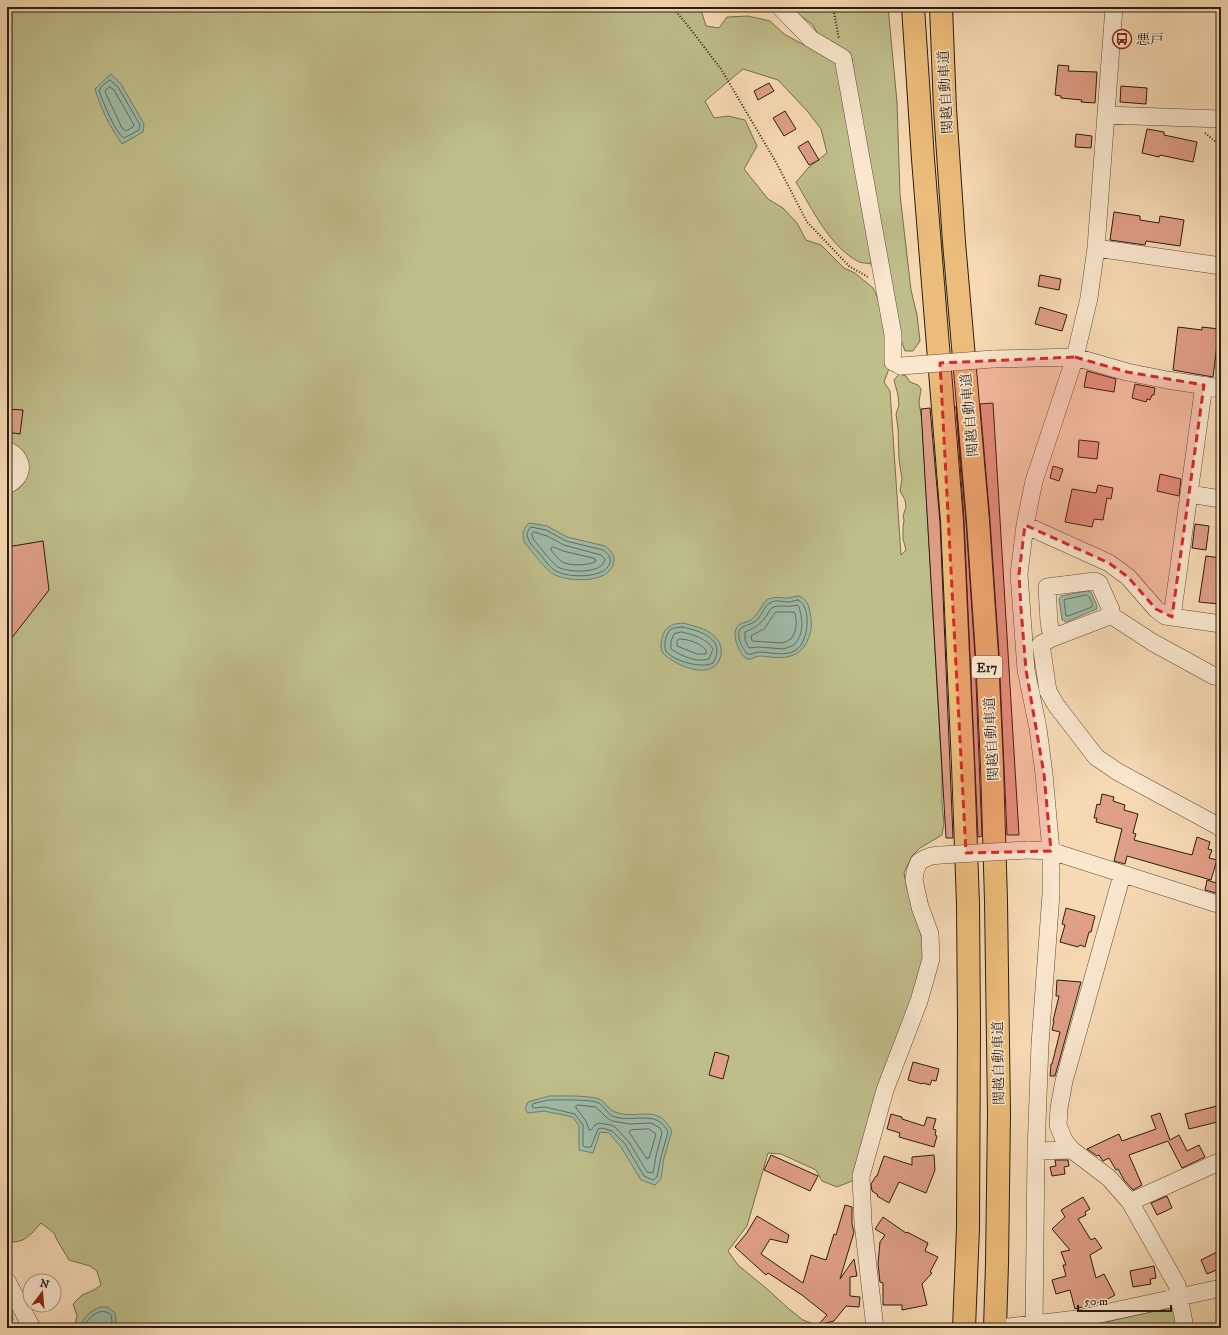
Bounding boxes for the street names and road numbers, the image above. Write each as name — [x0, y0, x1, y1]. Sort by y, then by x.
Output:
street label: 関越自動車道 — [935, 50, 957, 134]
street label: 関越自動車道 — [957, 372, 983, 458]
road number: E17 — [972, 656, 1002, 678]
street label: 関越自動車道 — [981, 697, 1003, 781]
street label: 関越自動車道 — [989, 1021, 1009, 1105]

